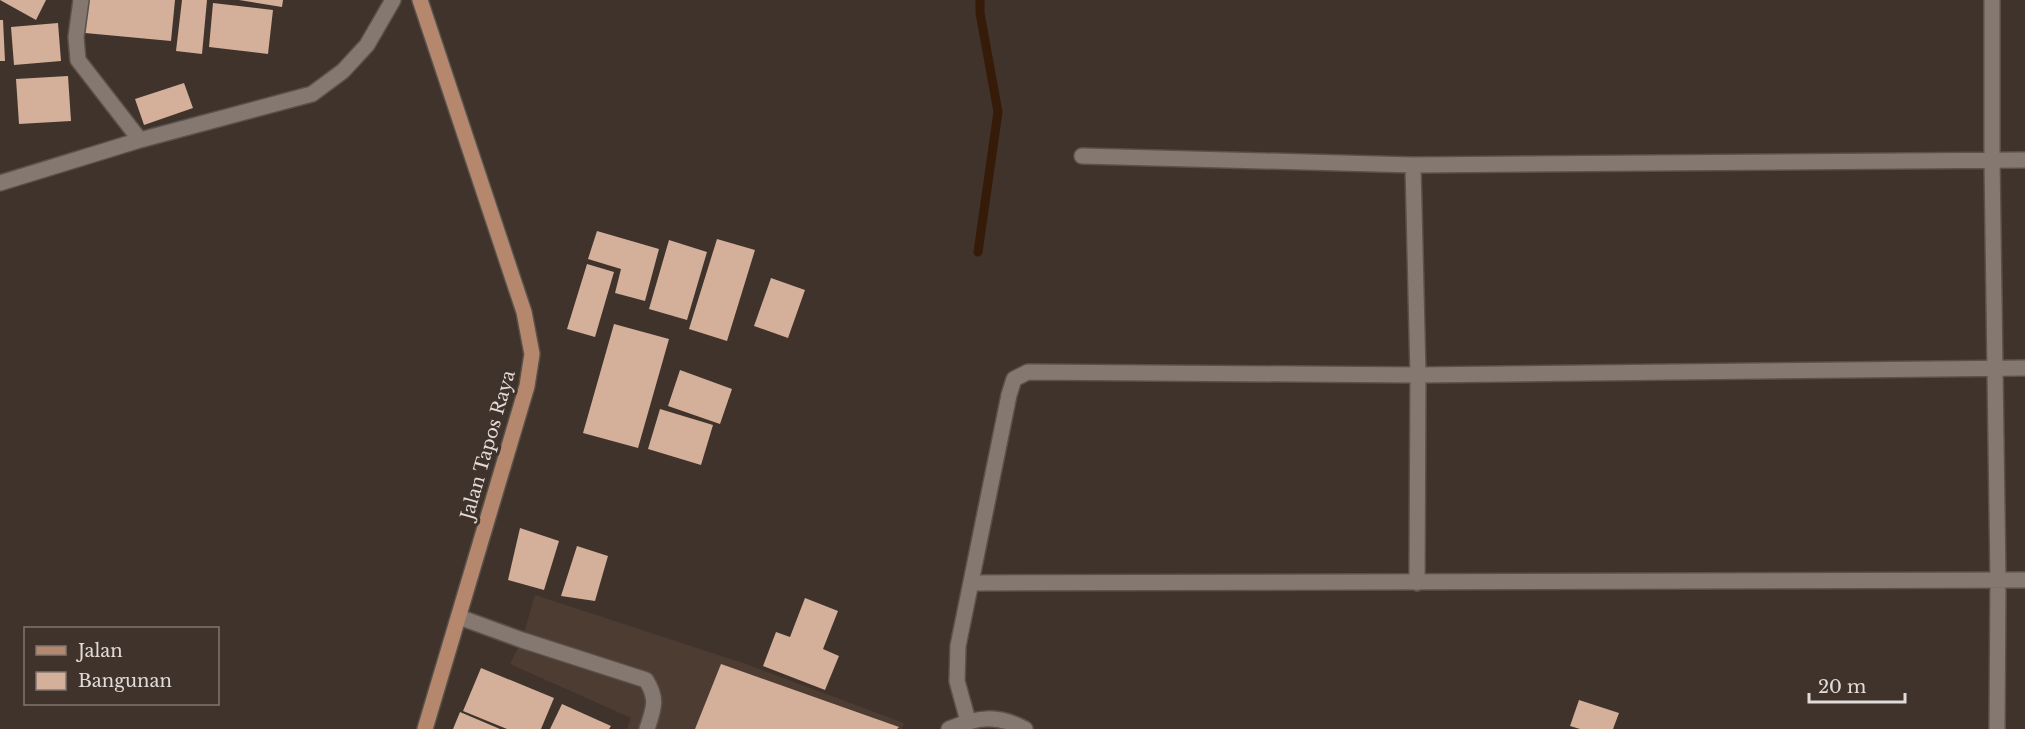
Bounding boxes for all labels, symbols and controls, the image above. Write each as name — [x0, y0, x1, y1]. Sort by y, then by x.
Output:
street label: Jalan Tapos Raya — [456, 368, 520, 524]
legend — [24, 627, 219, 705]
text: Jalan — [76, 640, 123, 662]
scale bar — [1809, 666, 1905, 704]
text: Bangunan — [78, 670, 172, 692]
text: 20 m — [1818, 676, 1866, 698]

